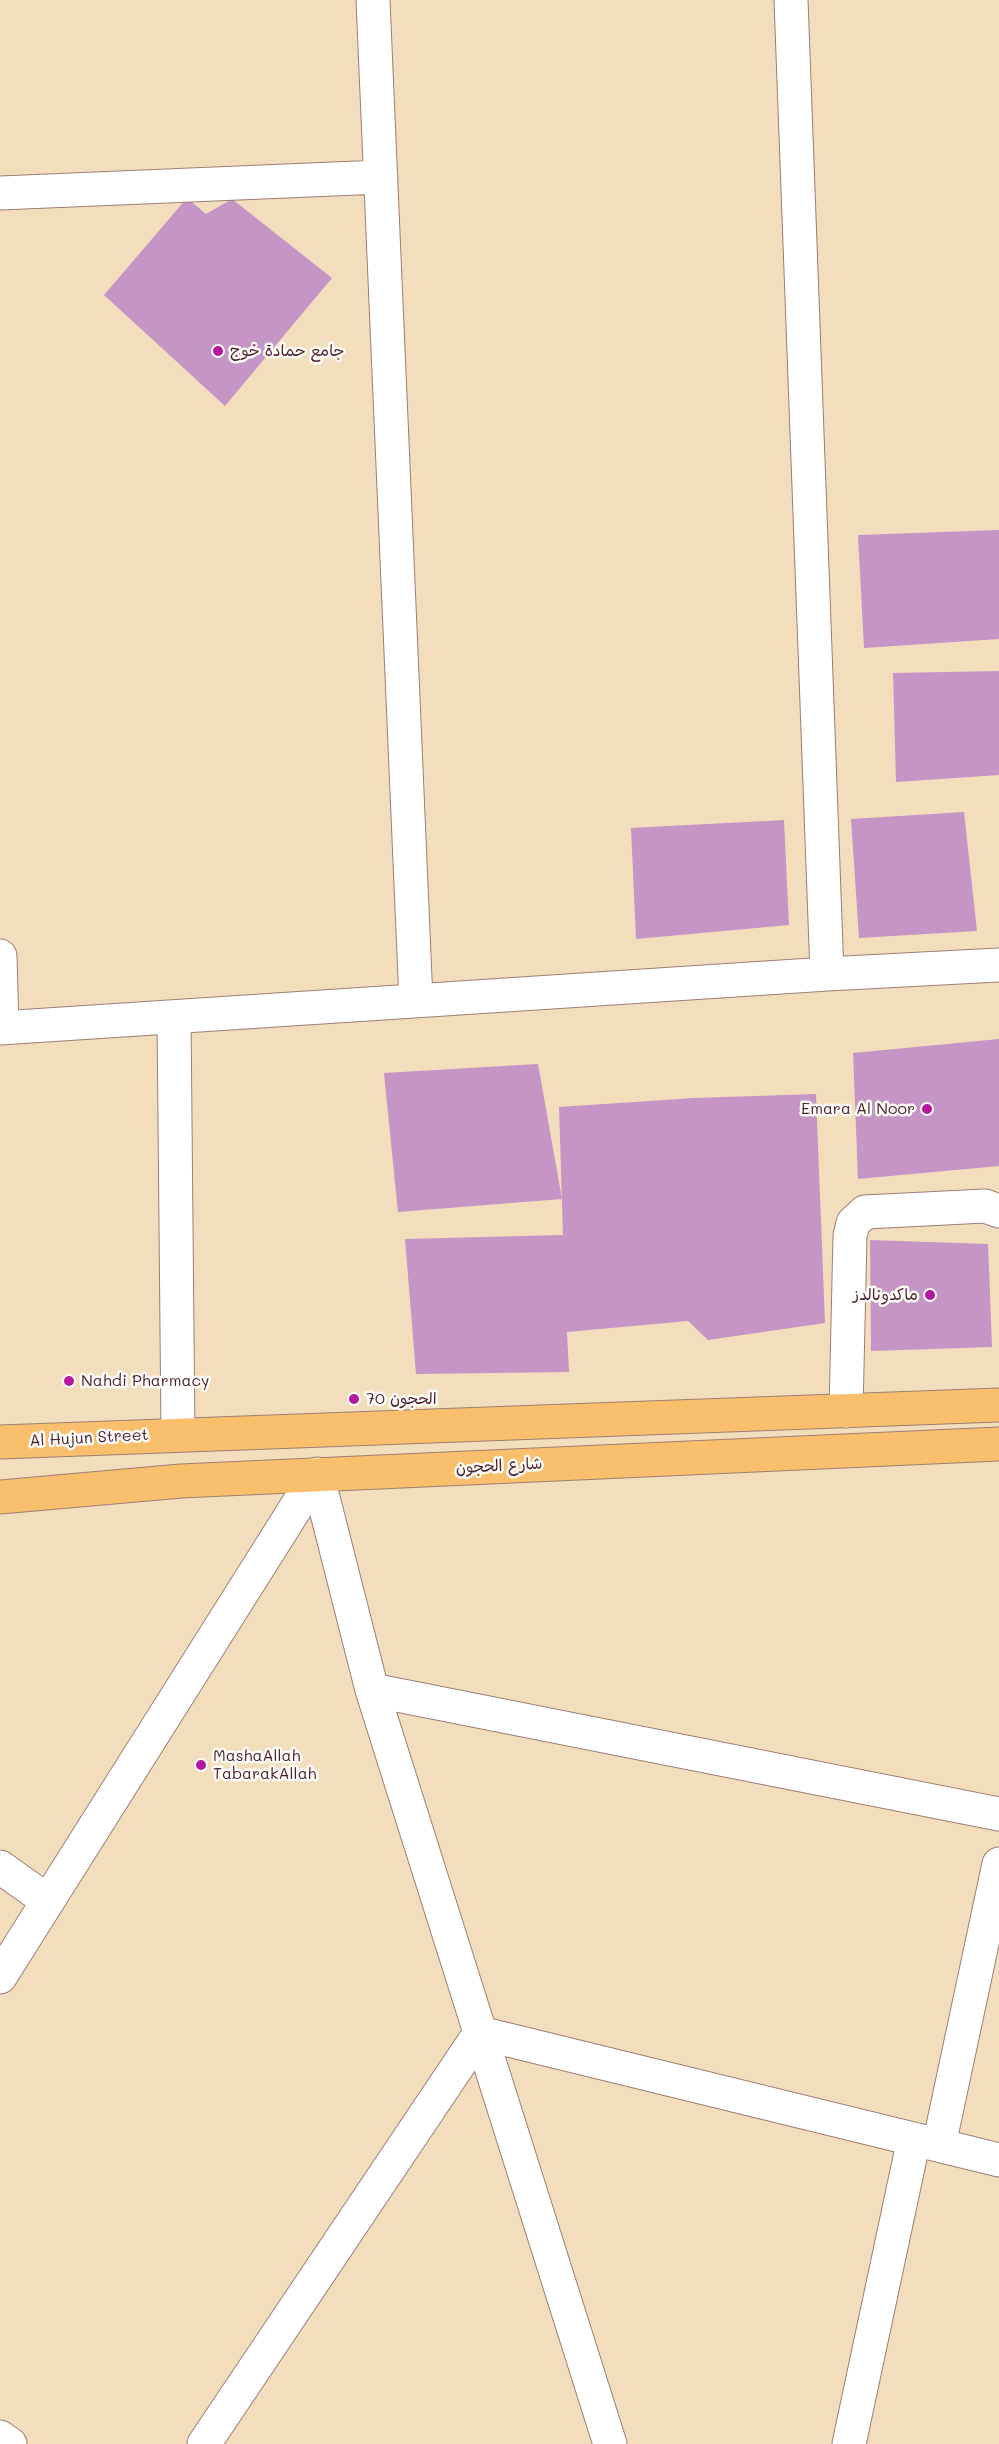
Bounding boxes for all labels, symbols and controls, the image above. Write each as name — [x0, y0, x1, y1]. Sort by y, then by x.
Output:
place label: جامع حمادة خوج — [230, 341, 344, 361]
marker: جامع حمادة خوج — [211, 344, 225, 358]
place label: Emara Al Noor — [801, 1099, 915, 1119]
marker: Emara Al Noor — [920, 1102, 934, 1116]
place label: ماكدونالدز — [853, 1285, 918, 1305]
marker: ماكدونالدز — [923, 1288, 937, 1302]
place label: Nahdi Pharmacy — [81, 1371, 209, 1391]
marker: Nahdi Pharmacy — [62, 1374, 76, 1388]
place label: الحجون 70 — [366, 1389, 437, 1409]
marker: الحجون 70 — [347, 1392, 361, 1406]
street label: Al Hujun Street — [29, 1425, 149, 1451]
street label: شارع الحجون — [455, 1454, 543, 1478]
place label: MashaAllah TabarakAllah — [213, 1746, 317, 1784]
marker: MashaAllah TabarakAllah — [194, 1758, 208, 1772]

